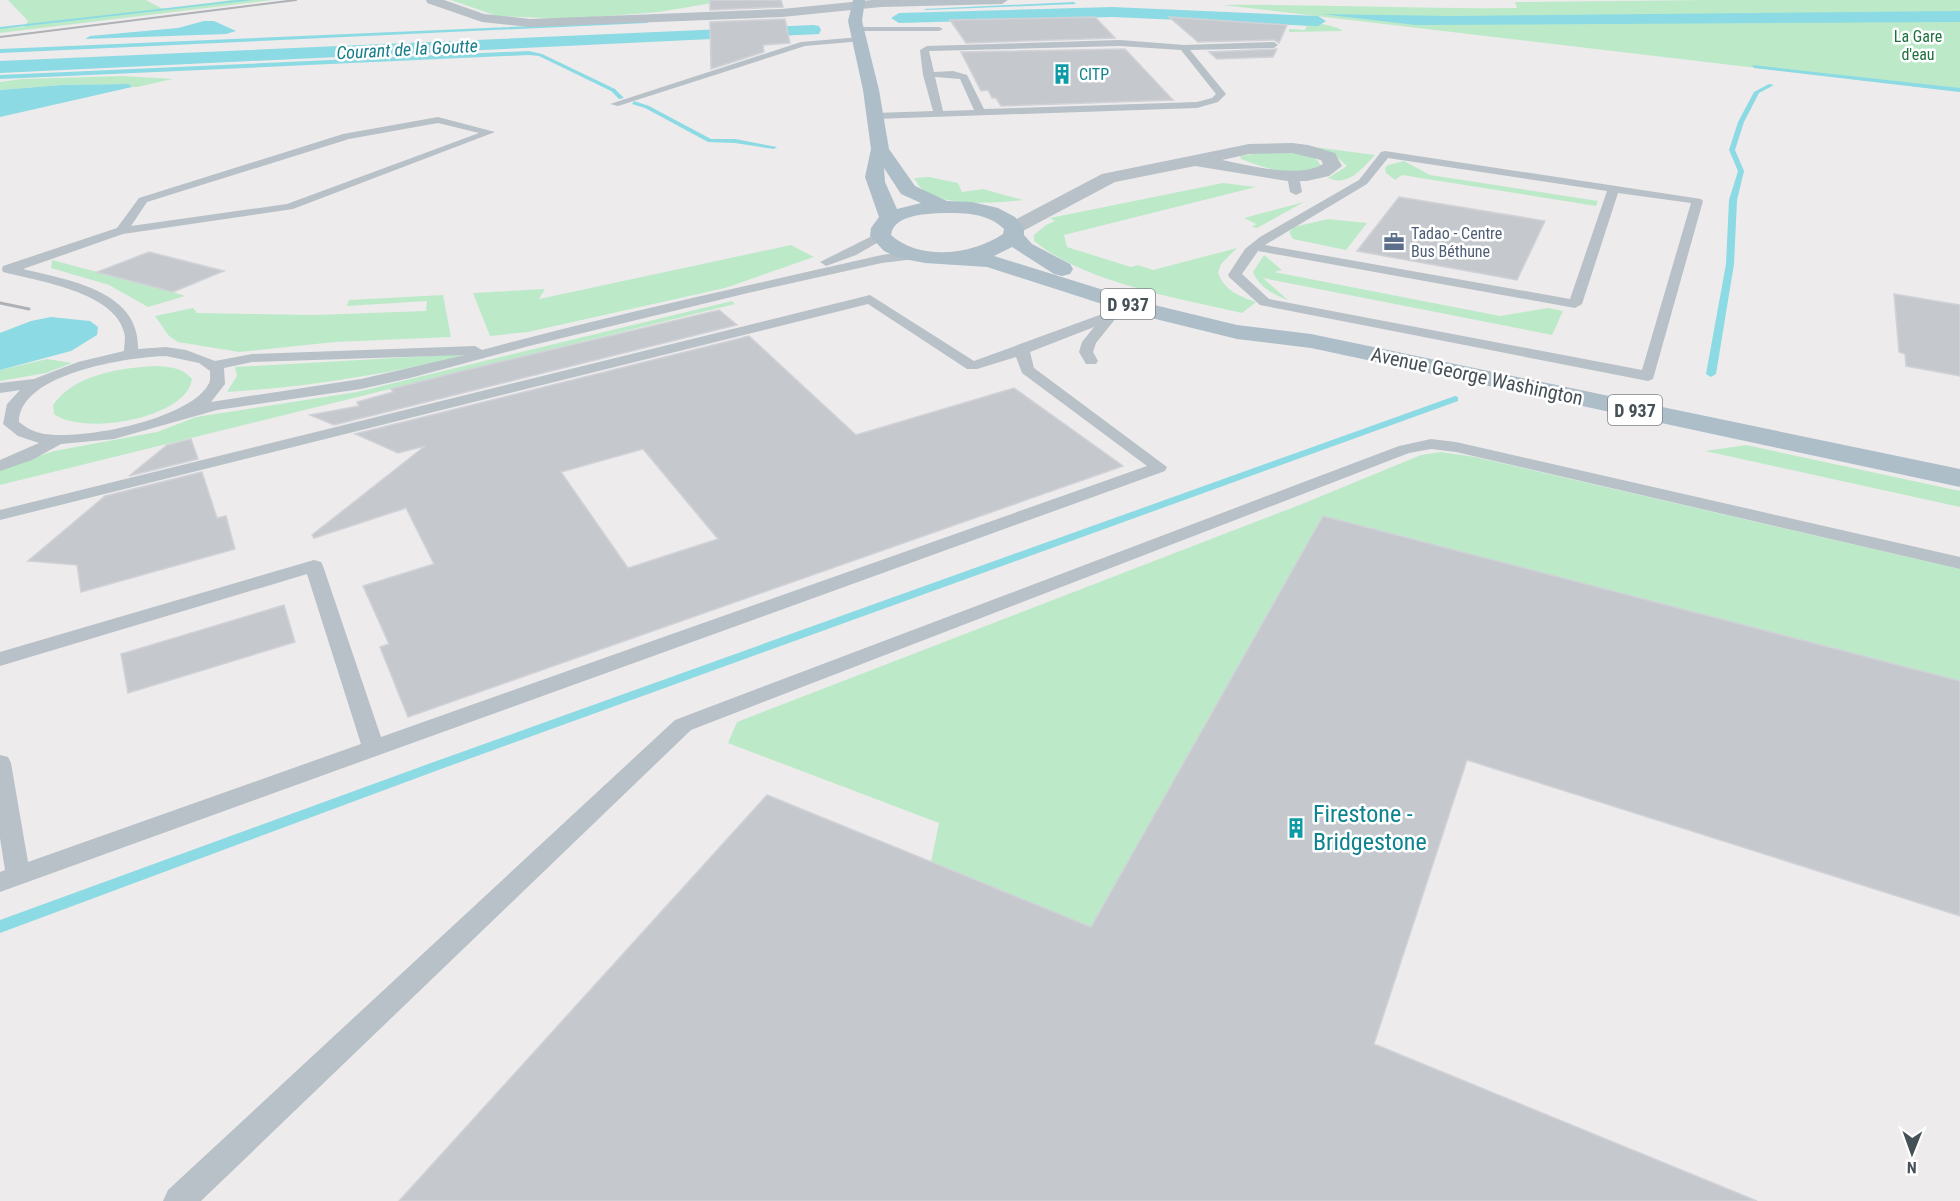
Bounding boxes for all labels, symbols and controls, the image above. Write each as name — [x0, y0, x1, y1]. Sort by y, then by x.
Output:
park label: La Gare d'eau — [1894, 27, 1942, 64]
water label: Courant de la Goutte — [336, 35, 478, 63]
building icon: CITP — [1050, 62, 1074, 86]
place label: CITP — [1079, 65, 1109, 84]
place label: Tadao - Centre Bus Béthune — [1411, 224, 1502, 261]
office icon: Tadao - Centre Bus Béthune — [1382, 230, 1406, 254]
road number: D 937 — [1101, 289, 1155, 319]
street label: Avenue George Washington — [1369, 342, 1585, 410]
road number: D 937 — [1608, 395, 1662, 425]
place label: Firestone - Bridgestone — [1313, 800, 1427, 856]
building icon: Firestone - Bridgestone — [1284, 816, 1308, 840]
north arrow — [1882, 1123, 1942, 1183]
text: N — [1907, 1158, 1917, 1177]

